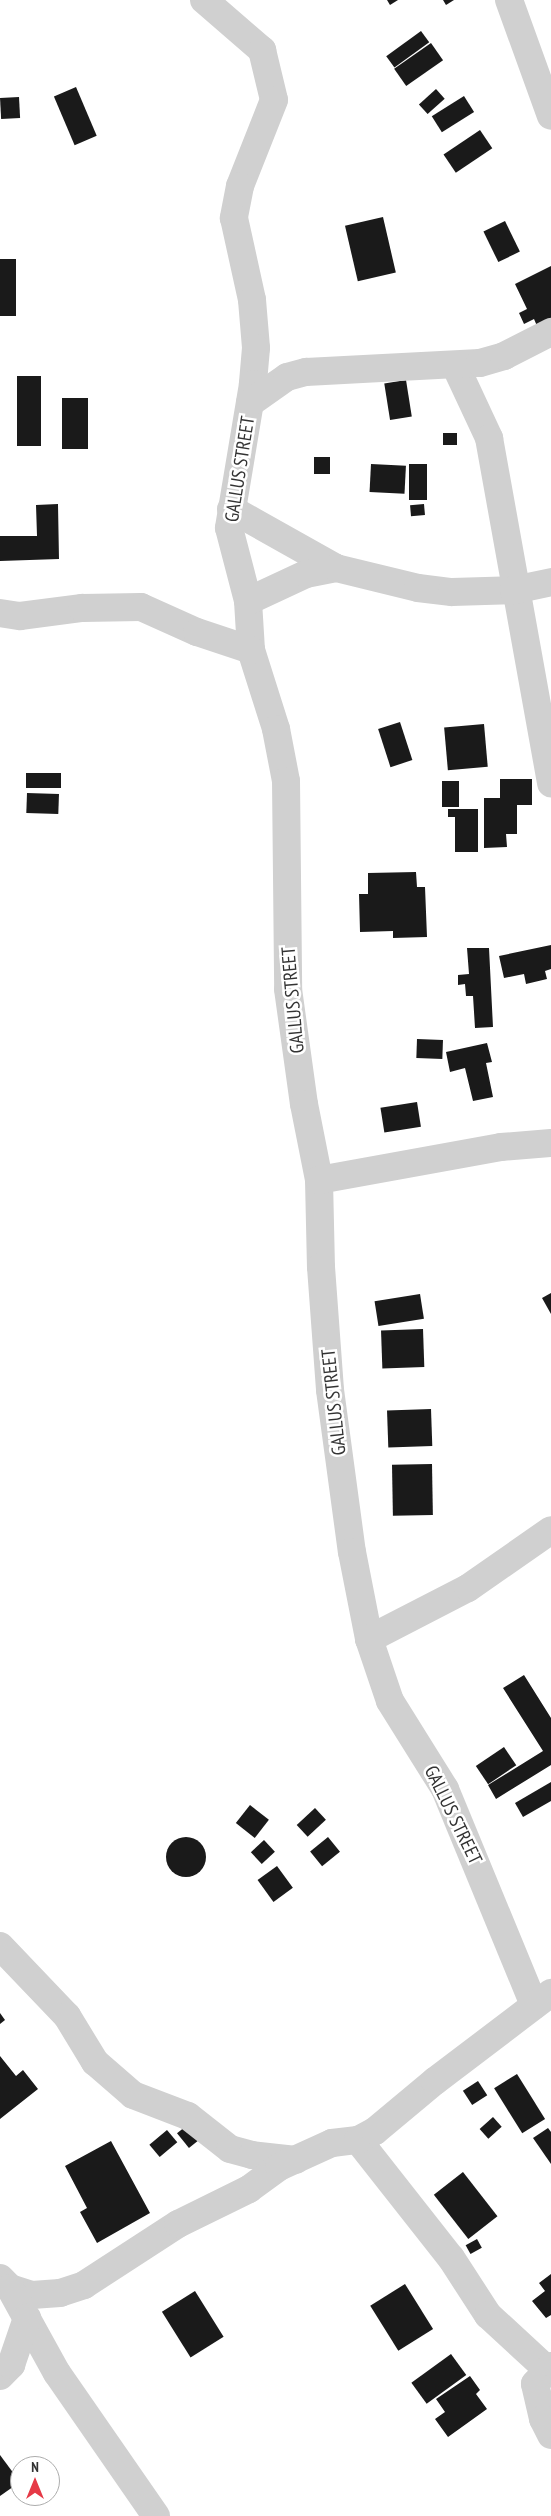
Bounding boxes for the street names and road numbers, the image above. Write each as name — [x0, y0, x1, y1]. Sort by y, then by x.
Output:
street label: GALLUS STREET — [220, 415, 260, 523]
street label: GALLUS STREET — [277, 946, 309, 1054]
street label: GALLUS STREET — [317, 1348, 351, 1456]
street label: GALLUS STREET — [419, 1762, 487, 1868]

